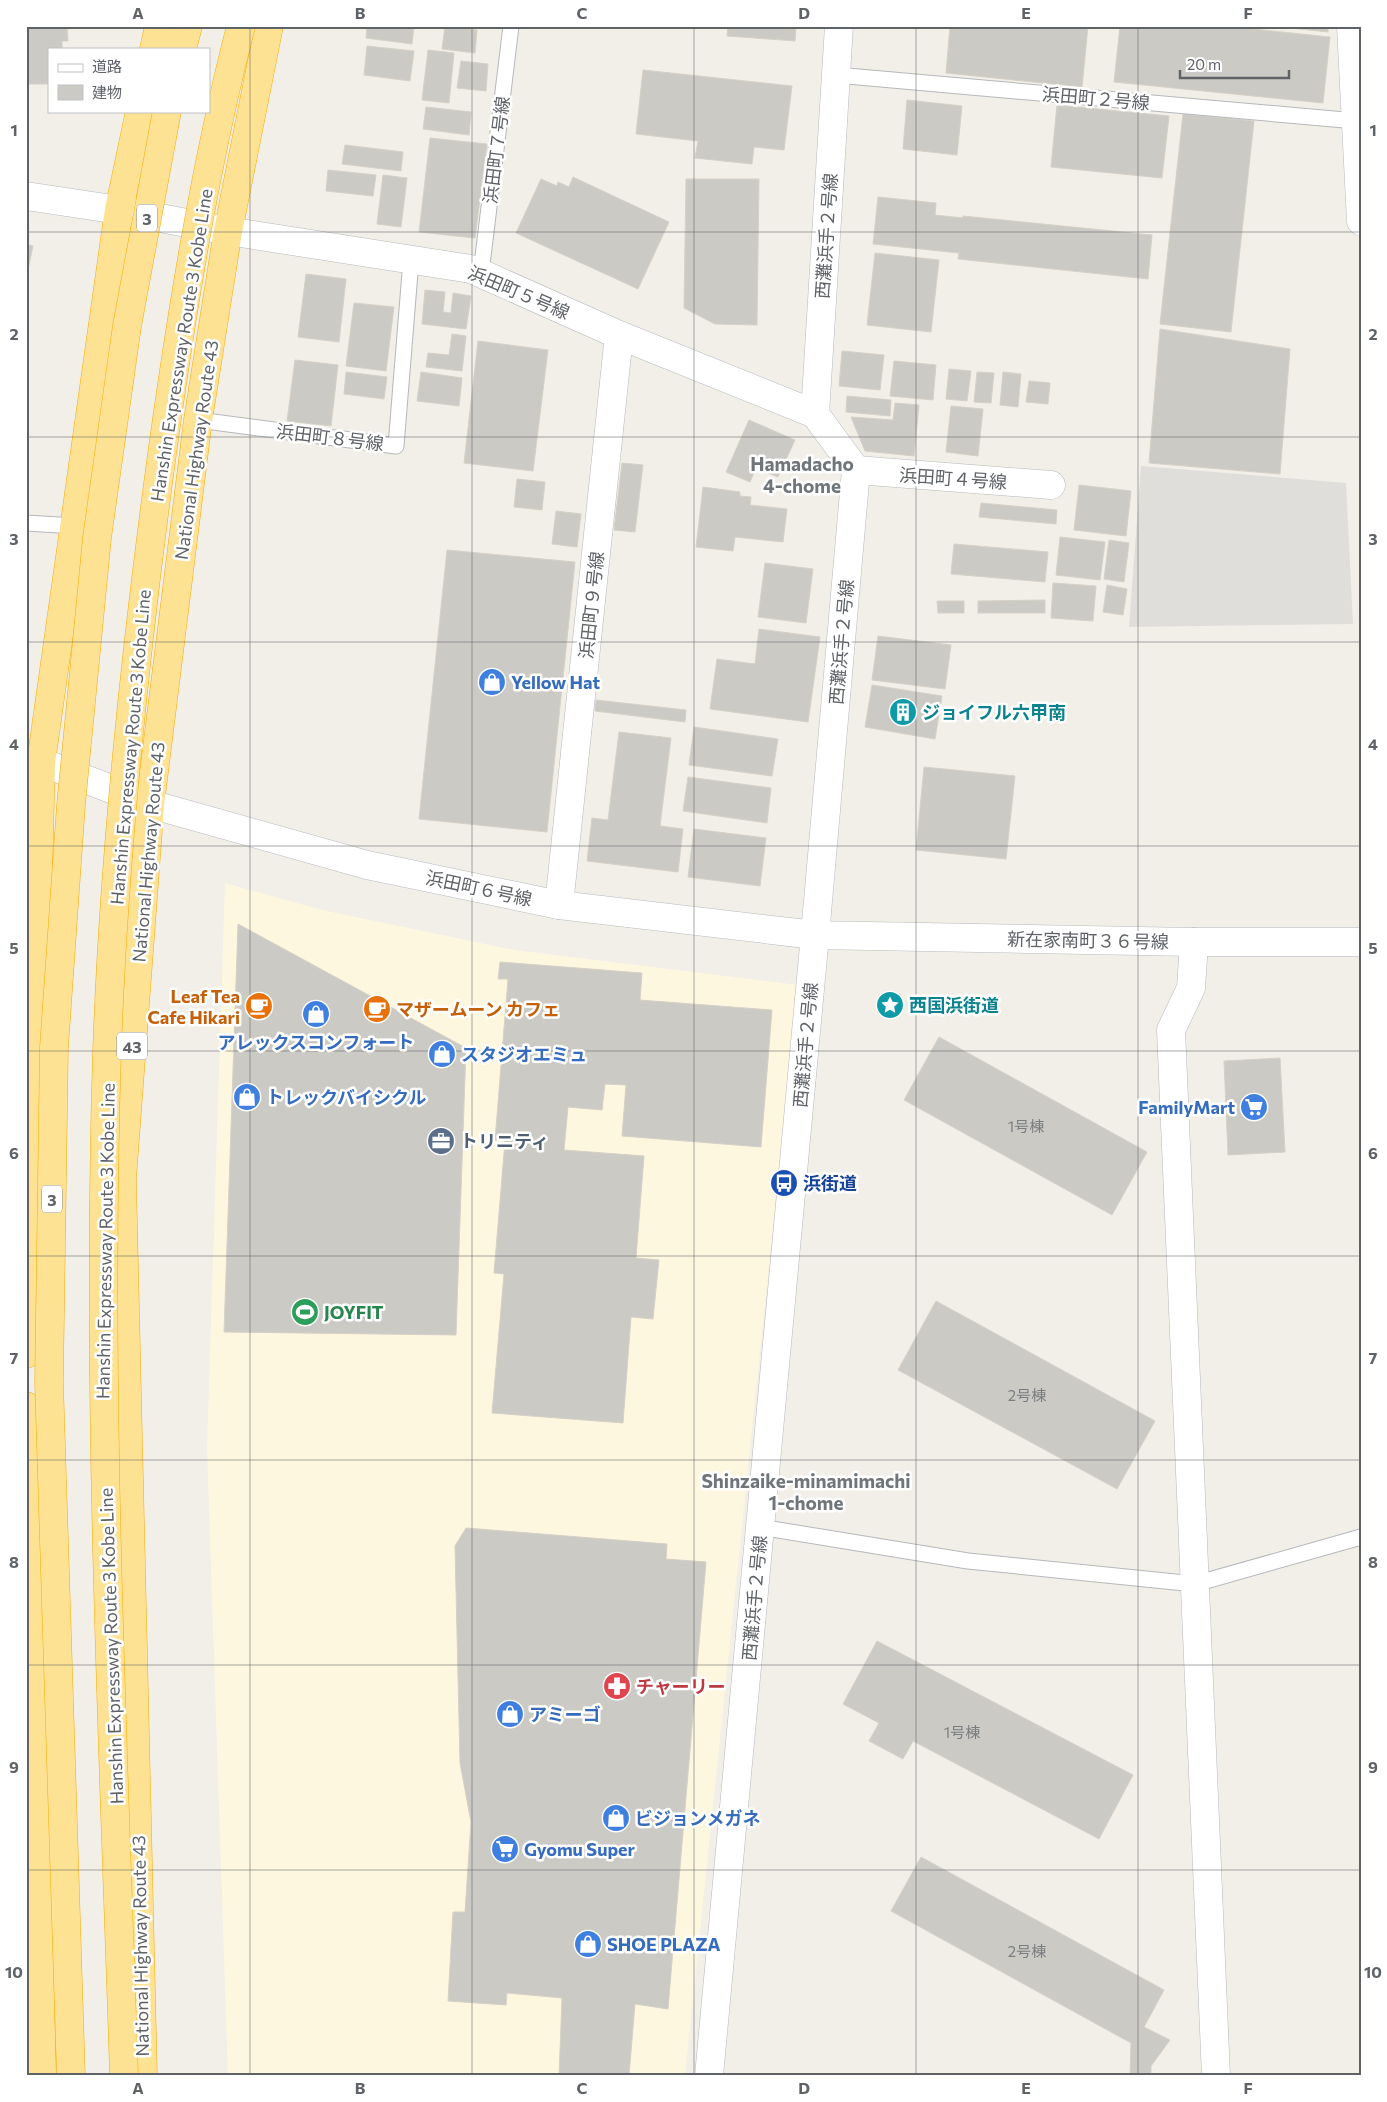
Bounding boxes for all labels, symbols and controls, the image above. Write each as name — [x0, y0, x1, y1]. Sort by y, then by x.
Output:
text: A — [132, 3, 144, 22]
text: B — [355, 3, 366, 22]
text: C — [577, 3, 588, 22]
text: D — [798, 3, 810, 22]
text: E — [1021, 3, 1031, 22]
text: F — [1243, 3, 1253, 22]
legend — [48, 48, 210, 112]
scale bar — [1180, 48, 1288, 80]
text: 20 m — [1187, 55, 1221, 73]
text: 道路 — [92, 57, 122, 75]
street label: 浜田町２号線 — [1041, 82, 1151, 114]
text: 建物 — [92, 83, 122, 101]
street label: 浜田町７号線 — [479, 95, 513, 205]
text: 1 — [10, 120, 18, 139]
text: 1 — [1369, 120, 1377, 139]
street label: 西灘浜手２号線 — [811, 172, 841, 300]
street label: Hanshin Expressway Route 3 Kobe Line — [145, 187, 217, 503]
road number: 3 — [137, 204, 157, 232]
street label: 浜田町５号線 — [465, 261, 573, 323]
text: 2 — [9, 324, 19, 343]
text: 2 — [1368, 324, 1378, 343]
street label: National Highway Route 43 — [170, 339, 222, 561]
street label: 浜田町８号線 — [275, 420, 385, 454]
district label: Hamadacho 4-chome — [750, 452, 854, 497]
street label: 浜田町４号線 — [898, 463, 1008, 493]
text: 3 — [9, 529, 19, 548]
text: 3 — [1368, 529, 1378, 548]
street label: 浜田町９号線 — [574, 550, 608, 660]
street label: 西灘浜手２号線 — [825, 578, 857, 706]
street label: Hanshin Expressway Route 3 Kobe Line — [105, 588, 155, 906]
shop icon: Yellow Hat — [477, 667, 507, 697]
place label: Yellow Hat — [511, 671, 601, 693]
building icon: ジョイフル六甲南 — [888, 697, 918, 727]
place label: ジョイフル六甲南 — [922, 701, 1066, 723]
text: 4 — [9, 734, 19, 753]
text: 4 — [1368, 734, 1378, 753]
street label: National Highway Route 43 — [127, 741, 169, 963]
street label: 浜田町６号線 — [424, 866, 534, 910]
street label: 新在家南町３６号線 — [1007, 928, 1169, 952]
text: 5 — [9, 938, 19, 957]
text: 5 — [1368, 938, 1378, 957]
street label: 西灘浜手２号線 — [789, 981, 821, 1109]
place label: Leaf Tea Cafe Hikari — [147, 985, 240, 1028]
place icon: 西国浜街道 — [875, 990, 905, 1020]
cafe icon: Leaf Tea Cafe Hikari — [244, 991, 274, 1021]
cafe icon: マザームーン カフェ — [362, 994, 392, 1024]
place label: 西国浜街道 — [909, 994, 999, 1016]
place label: マザームーン カフェ — [396, 998, 560, 1020]
shop icon: アレックスコンフォート — [301, 999, 331, 1029]
place label: アレックスコンフォート — [218, 1031, 414, 1053]
road number: 43 — [117, 1032, 147, 1060]
shop icon: スタジオエミュ — [427, 1039, 457, 1069]
place label: スタジオエミュ — [461, 1043, 587, 1065]
shop icon: トレックバイシクル — [232, 1082, 262, 1112]
street label: Hanshin Expressway Route 3 Kobe Line — [91, 1083, 119, 1399]
place label: トレックバイシクル — [266, 1086, 427, 1108]
supermarket icon: FamilyMart — [1239, 1092, 1269, 1122]
place label: FamilyMart — [1138, 1096, 1235, 1118]
house number: 1号棟 — [1008, 1117, 1044, 1135]
office icon: トリニティ — [426, 1126, 456, 1156]
place label: トリニティ — [460, 1130, 549, 1152]
text: 6 — [9, 1143, 19, 1162]
text: 6 — [1368, 1143, 1378, 1162]
bus stop icon: 浜街道 — [769, 1168, 799, 1198]
place label: 浜街道 — [803, 1172, 857, 1194]
road number: 3 — [42, 1186, 62, 1212]
sports icon: JOYFIT — [290, 1297, 320, 1327]
place label: JOYFIT — [324, 1301, 384, 1323]
text: 7 — [10, 1348, 19, 1367]
text: 7 — [1369, 1348, 1378, 1367]
house number: 2号棟 — [1008, 1386, 1046, 1404]
district label: Shinzaike-minamimachi 1-chome — [701, 1469, 911, 1514]
street label: Hanshin Expressway Route 3 Kobe Line — [94, 1487, 128, 1805]
street label: 西灘浜手２号線 — [738, 1534, 770, 1662]
text: 8 — [9, 1552, 19, 1571]
text: 8 — [1368, 1552, 1378, 1571]
pharmacy icon: チャーリー — [602, 1671, 632, 1701]
place label: チャーリー — [636, 1675, 726, 1697]
shop icon: アミーゴ — [495, 1699, 525, 1729]
place label: アミーゴ — [529, 1703, 601, 1725]
house number: 1号棟 — [944, 1723, 980, 1741]
text: 9 — [9, 1757, 19, 1776]
text: 9 — [1368, 1757, 1378, 1776]
shop icon: ビジョンメガネ — [601, 1803, 631, 1833]
place label: ビジョンメガネ — [635, 1807, 760, 1829]
supermarket icon: Gyomu Super — [490, 1834, 520, 1864]
street label: National Highway Route 43 — [127, 1835, 153, 2057]
place label: Gyomu Super — [524, 1838, 636, 1860]
shop icon: SHOE PLAZA — [573, 1929, 603, 1959]
place label: SHOE PLAZA — [607, 1933, 721, 1955]
house number: 2号棟 — [1008, 1942, 1046, 1960]
text: 10 — [5, 1962, 23, 1981]
text: 10 — [1364, 1962, 1382, 1981]
text: A — [132, 2078, 144, 2097]
text: B — [355, 2078, 366, 2097]
text: C — [577, 2078, 588, 2097]
text: D — [798, 2078, 810, 2097]
text: E — [1021, 2078, 1031, 2097]
text: F — [1243, 2078, 1253, 2097]

